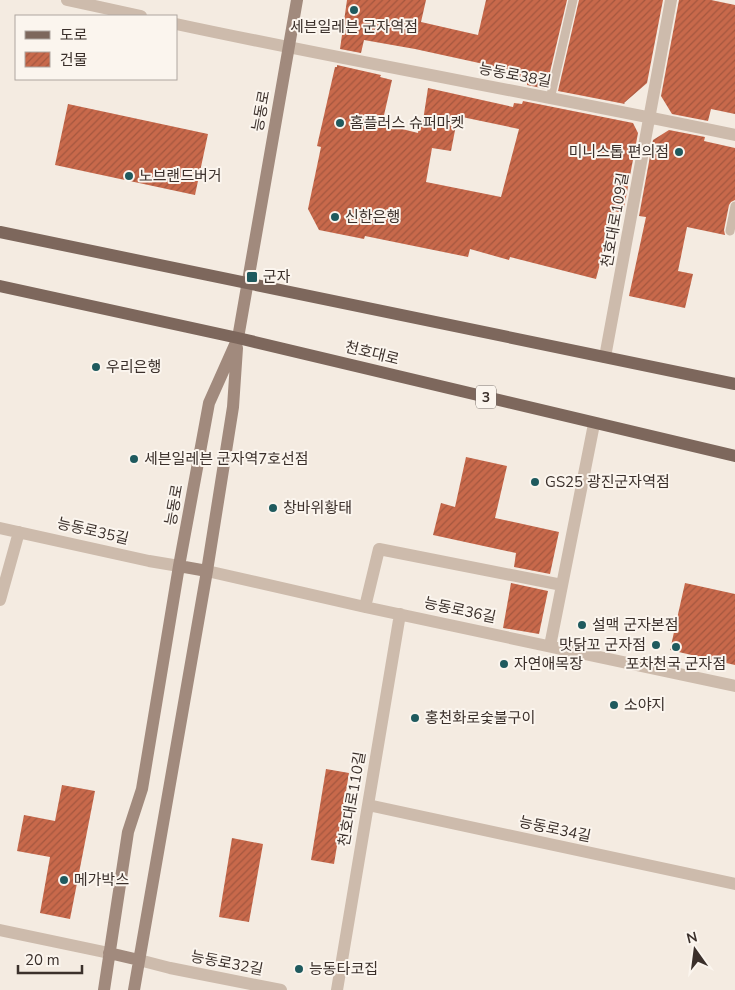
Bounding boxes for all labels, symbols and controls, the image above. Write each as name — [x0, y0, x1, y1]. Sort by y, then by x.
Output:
marker: 세븐일레븐 군자역점 — [348, 4, 360, 16]
legend — [15, 15, 178, 80]
place label: 세븐일레븐 군자역점 — [290, 17, 418, 37]
text: 도로 — [60, 25, 88, 45]
text: 건물 — [60, 50, 88, 70]
street label: 능동로38길 — [477, 58, 553, 92]
street label: 능동로 — [248, 89, 274, 133]
place label: 홈플러스 슈퍼마켓 — [350, 113, 464, 133]
marker: 홈플러스 슈퍼마켓 — [334, 117, 346, 129]
place label: 미니스톱 편의점 — [569, 142, 669, 162]
marker: 미니스톱 편의점 — [673, 146, 685, 158]
place label: 노브랜드버거 — [139, 166, 222, 186]
marker: 노브랜드버거 — [123, 170, 135, 182]
street label: 천호대로109길 — [597, 171, 633, 269]
place label: 신한은행 — [345, 207, 400, 227]
marker: 신한은행 — [329, 211, 341, 223]
place label: 군자 — [263, 267, 291, 287]
marker: 군자 — [245, 270, 259, 284]
street label: 천호대로 — [343, 337, 401, 369]
place label: 우리은행 — [106, 357, 161, 377]
marker: 우리은행 — [90, 361, 102, 373]
road number: 3 — [476, 386, 496, 408]
place label: 세븐일레븐 군자역7호선점 — [144, 449, 309, 469]
marker: 세븐일레븐 군자역7호선점 — [128, 453, 140, 465]
place label: GS25 광진군자역점 — [545, 472, 670, 492]
marker: GS25 광진군자역점 — [529, 476, 541, 488]
street label: 능동로 — [161, 483, 187, 527]
place label: 창바위황태 — [283, 498, 352, 518]
marker: 창바위황태 — [267, 502, 279, 514]
street label: 능동로35길 — [55, 513, 131, 549]
street label: 능동로36길 — [422, 593, 498, 627]
place label: 설맥 군자본점 — [592, 615, 679, 635]
marker: 설맥 군자본점 — [576, 619, 588, 631]
place label: 맛닭꼬 군자점 — [559, 635, 646, 655]
marker: 맛닭꼬 군자점 — [650, 639, 662, 651]
marker: 포차천국 군자점 — [670, 641, 682, 653]
place label: 자연애목장 — [514, 654, 583, 674]
place label: 포차천국 군자점 — [626, 654, 726, 674]
marker: 자연애목장 — [498, 658, 510, 670]
place label: 소야지 — [624, 695, 665, 715]
marker: 소야지 — [608, 699, 620, 711]
place label: 홍천화로숯불구이 — [425, 708, 535, 728]
marker: 홍천화로숯불구이 — [409, 712, 421, 724]
street label: 천호대로110길 — [334, 750, 370, 848]
street label: 능동로34길 — [517, 812, 593, 846]
place label: 메가박스 — [74, 870, 129, 890]
marker: 메가박스 — [58, 874, 70, 886]
north arrow — [670, 925, 720, 975]
text: N — [685, 927, 699, 948]
scale bar — [18, 942, 81, 974]
street label: 능동로32길 — [189, 946, 265, 980]
text: 20 m — [25, 950, 60, 970]
place label: 능동타코집 — [309, 959, 378, 979]
marker: 능동타코집 — [293, 963, 305, 975]

